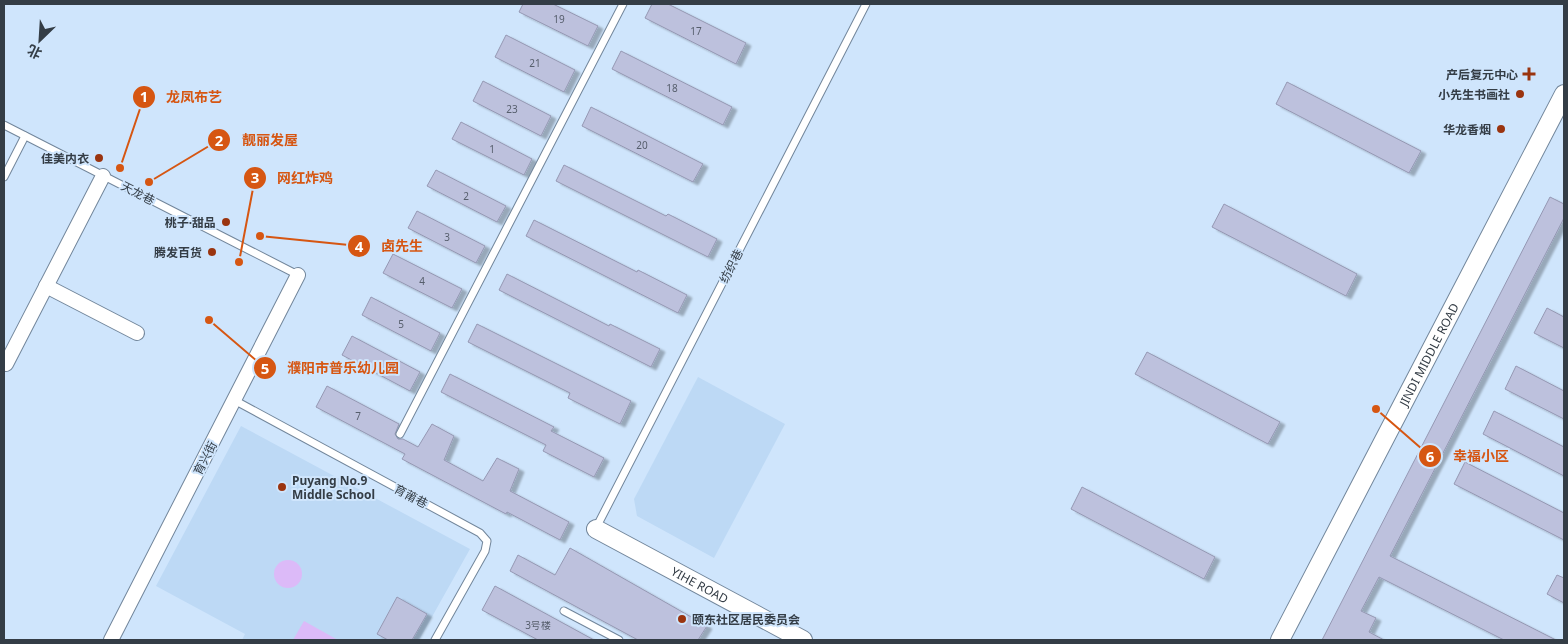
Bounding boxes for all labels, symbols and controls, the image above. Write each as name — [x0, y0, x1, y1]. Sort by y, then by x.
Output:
house number: 19 — [553, 12, 565, 26]
north arrow — [15, 15, 65, 65]
house number: 17 — [690, 24, 702, 38]
text: 北 — [24, 41, 45, 64]
house number: 21 — [529, 56, 541, 70]
place label: 产后复元中心 — [1446, 66, 1518, 83]
marker: 产后复元中心 — [1522, 67, 1536, 81]
house number: 18 — [666, 81, 678, 95]
callout: 龙凤布艺 — [131, 82, 232, 111]
text: 1 — [140, 86, 148, 106]
place label: 小先生书画社 — [1438, 86, 1510, 103]
text: 龙凤布艺 — [166, 87, 222, 106]
marker: 小先生书画社 — [1514, 88, 1526, 100]
house number: 23 — [506, 102, 518, 116]
place label: 华龙香烟 — [1443, 121, 1491, 138]
marker: 华龙香烟 — [1495, 123, 1507, 135]
callout: 靓丽发屋 — [207, 126, 308, 155]
text: 2 — [215, 130, 224, 150]
text: 靓丽发屋 — [242, 130, 298, 149]
house number: 20 — [636, 138, 648, 152]
house number: 1 — [489, 142, 495, 156]
place label: 佳美内衣 — [41, 150, 89, 167]
marker: 佳美内衣 — [93, 152, 105, 164]
callout: 网红炸鸡 — [242, 163, 343, 192]
text: 3 — [251, 167, 259, 187]
text: 网红炸鸡 — [277, 168, 333, 187]
street label: 天龙巷 — [118, 177, 158, 209]
house number: 2 — [463, 189, 469, 203]
place label: 桃子·甜品 — [165, 214, 216, 231]
marker: 桃子·甜品 — [220, 216, 232, 228]
house number: 3 — [444, 230, 450, 244]
callout: 卤先生 — [346, 232, 433, 261]
text: 4 — [355, 236, 364, 256]
text: 卤先生 — [381, 236, 423, 255]
place label: 腾发百货 — [154, 244, 202, 261]
marker: 腾发百货 — [206, 246, 218, 258]
street label: 纺织巷 — [715, 246, 747, 286]
house number: 4 — [419, 274, 425, 288]
street label: JINDI MIDDLE ROAD — [1394, 300, 1463, 410]
house number: 5 — [398, 317, 404, 331]
callout: 濮阳市普乐幼儿园 — [252, 354, 409, 383]
text: 5 — [261, 358, 269, 378]
text: 濮阳市普乐幼儿园 — [287, 358, 399, 377]
house number: 7 — [355, 409, 361, 423]
street label: 育兴街 — [189, 438, 221, 478]
callout: 幸福小区 — [1418, 442, 1519, 471]
text: 6 — [1426, 446, 1435, 466]
text: 幸福小区 — [1453, 446, 1509, 465]
place label: Puyang No.9 Middle School — [292, 472, 375, 503]
street label: 育莆巷 — [391, 480, 431, 512]
marker: Puyang No.9 Middle School — [276, 481, 288, 493]
street label: YIHE ROAD — [668, 562, 732, 607]
place label: 颐东社区居民委员会 — [692, 611, 800, 628]
marker: 颐东社区居民委员会 — [676, 613, 688, 625]
house number: 3号楼 — [525, 618, 551, 632]

